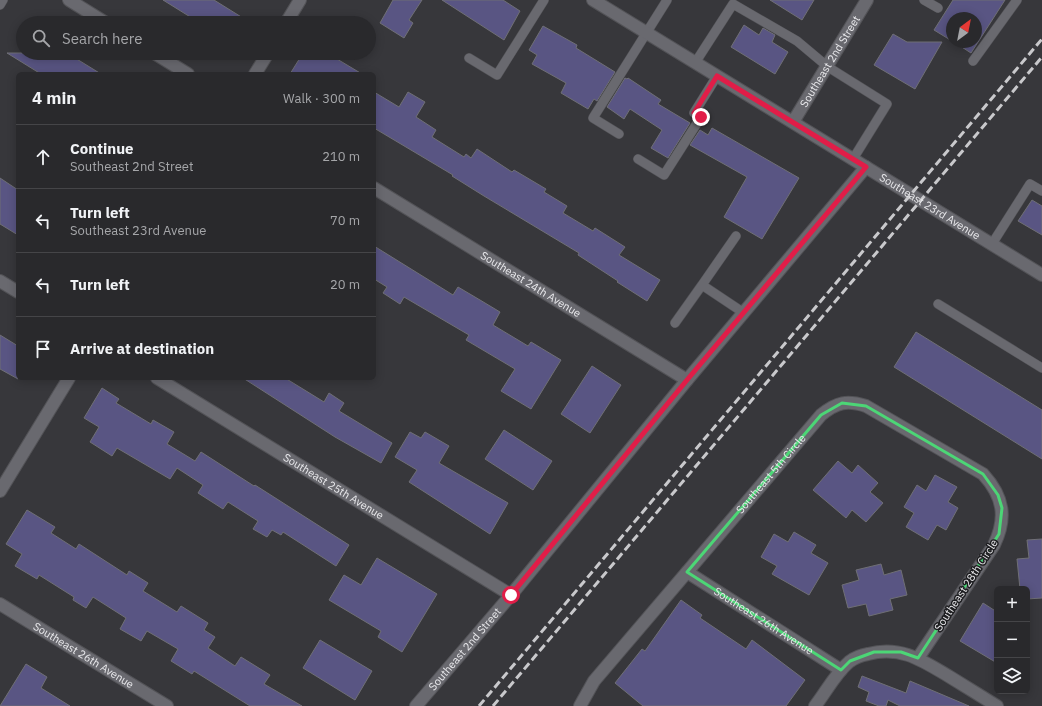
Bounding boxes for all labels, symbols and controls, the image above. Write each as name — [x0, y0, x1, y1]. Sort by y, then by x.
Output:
north arrow — [946, 12, 982, 48]
street label: Southeast 2nd Street — [797, 13, 863, 110]
search box — [16, 16, 376, 60]
icon: search — [30, 27, 52, 49]
text: Search here — [62, 29, 142, 48]
text: 4 min — [32, 87, 76, 109]
text: Walk · 300 m — [283, 90, 360, 107]
route end — [692, 108, 710, 126]
text: Continue — [70, 139, 134, 158]
icon: ahead — [32, 146, 54, 168]
text: 210 m — [322, 148, 360, 165]
text: Southeast 2nd Street — [70, 158, 194, 175]
street label: Southeast 23rd Avenue — [877, 170, 983, 242]
text: Turn left — [70, 203, 130, 222]
icon: left — [32, 210, 54, 232]
text: 70 m — [330, 212, 360, 229]
text: Southeast 23rd Avenue — [70, 222, 206, 239]
street label: Southeast 24th Avenue — [478, 248, 584, 320]
icon: left — [32, 274, 54, 296]
text: Turn left — [70, 275, 130, 294]
text: 20 m — [330, 276, 360, 293]
icon: arrive — [32, 338, 54, 360]
text: Arrive at destination — [70, 339, 214, 358]
street label: Southeast 5th Circle — [733, 431, 809, 516]
street label: Southeast 25th Avenue — [281, 450, 386, 522]
street label: Southeast 28th Circle — [931, 536, 1001, 634]
street label: Southeast 26th Avenue — [711, 584, 816, 658]
route start — [502, 586, 520, 604]
map controls — [994, 586, 1030, 694]
button: + — [994, 586, 1030, 622]
street label: Southeast 2nd Street — [425, 605, 504, 693]
street label: Southeast 26th Avenue — [31, 619, 137, 691]
button: − — [994, 622, 1030, 658]
button: layers — [994, 658, 1030, 694]

